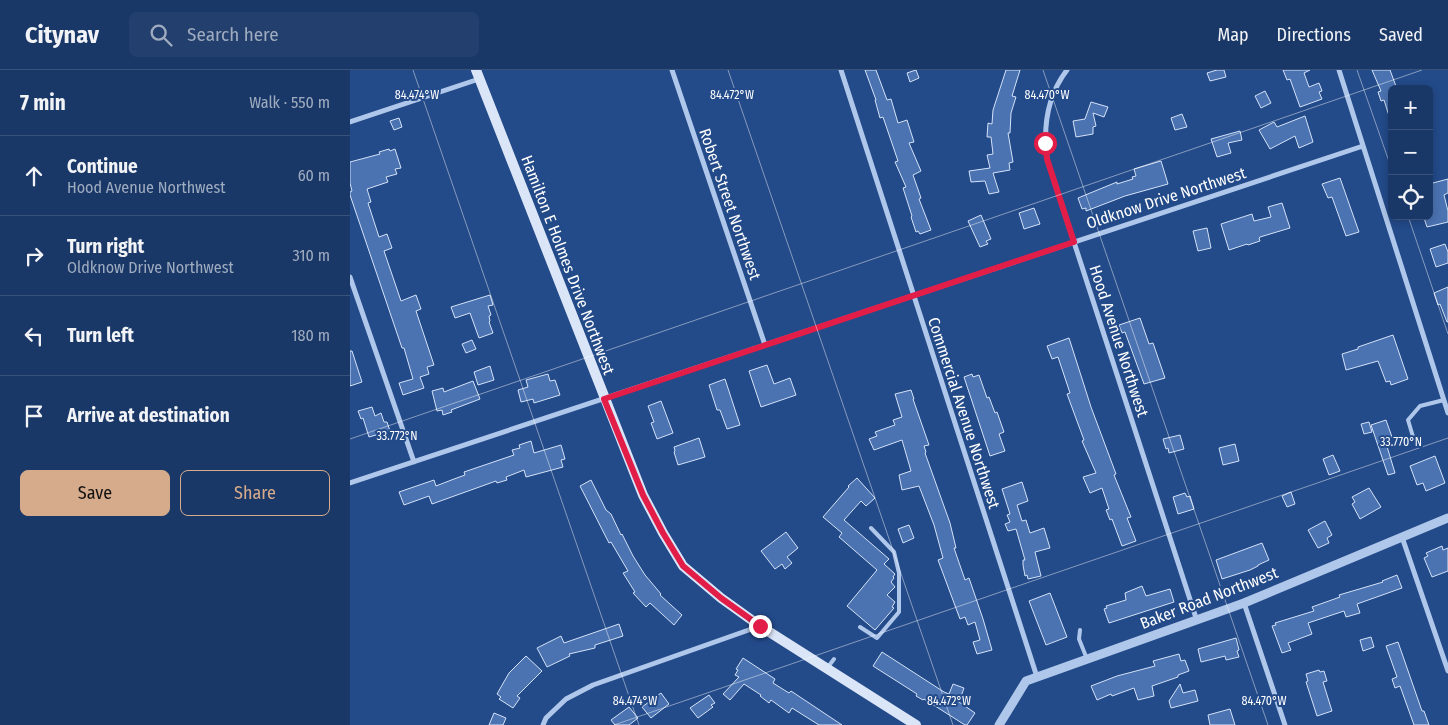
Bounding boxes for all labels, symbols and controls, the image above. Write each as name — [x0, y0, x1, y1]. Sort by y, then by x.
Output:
search box — [129, 12, 479, 57]
text: Citynav — [25, 21, 99, 49]
icon: search — [147, 21, 175, 49]
text: Search here — [187, 23, 279, 46]
text: Map — [1217, 24, 1249, 46]
text: Directions — [1277, 24, 1351, 46]
text: Saved — [1379, 24, 1423, 46]
map controls — [1388, 85, 1433, 220]
button: + — [1388, 85, 1433, 130]
text: 84.474°W — [395, 88, 439, 102]
text: 84.472°W — [710, 88, 754, 102]
text: 84.470°W — [1024, 88, 1070, 102]
text: 7 min — [20, 90, 66, 116]
text: Walk · 550 m — [249, 93, 330, 112]
street label: Robert Street Northwest — [695, 126, 765, 283]
button: − — [1388, 130, 1433, 175]
route start — [1034, 132, 1057, 155]
street label: Hamilton E Holmes Drive Northwest — [517, 153, 619, 378]
text: Continue — [67, 155, 138, 178]
icon: ahead — [20, 162, 48, 190]
street label: Oldknow Drive Northwest — [1084, 163, 1249, 233]
text: 60 m — [298, 166, 330, 185]
button: locate — [1388, 175, 1433, 220]
text: Hood Avenue Northwest — [67, 178, 226, 197]
text: Turn right — [67, 235, 144, 258]
icon: right — [20, 242, 48, 270]
text: 310 m — [293, 246, 330, 265]
text: Oldknow Drive Northwest — [67, 258, 234, 277]
street label: Hood Avenue Northwest — [1085, 263, 1153, 420]
street label: Commercial Avenue Northwest — [924, 315, 1004, 512]
icon: left — [20, 322, 48, 350]
text: Turn left — [67, 324, 134, 347]
text: 180 m — [291, 326, 330, 345]
icon: arrive — [20, 402, 48, 430]
text: Arrive at destination — [67, 404, 230, 427]
text: 33.772°N — [376, 429, 418, 443]
text: 33.770°N — [1380, 435, 1422, 449]
button: Save — [20, 470, 170, 516]
button: Share — [180, 470, 330, 516]
street label: Baker Road Northwest — [1137, 563, 1281, 633]
route end — [749, 615, 772, 638]
text: 84.474°W — [613, 694, 657, 708]
text: 84.472°W — [927, 694, 971, 708]
text: 84.470°W — [1241, 694, 1287, 708]

